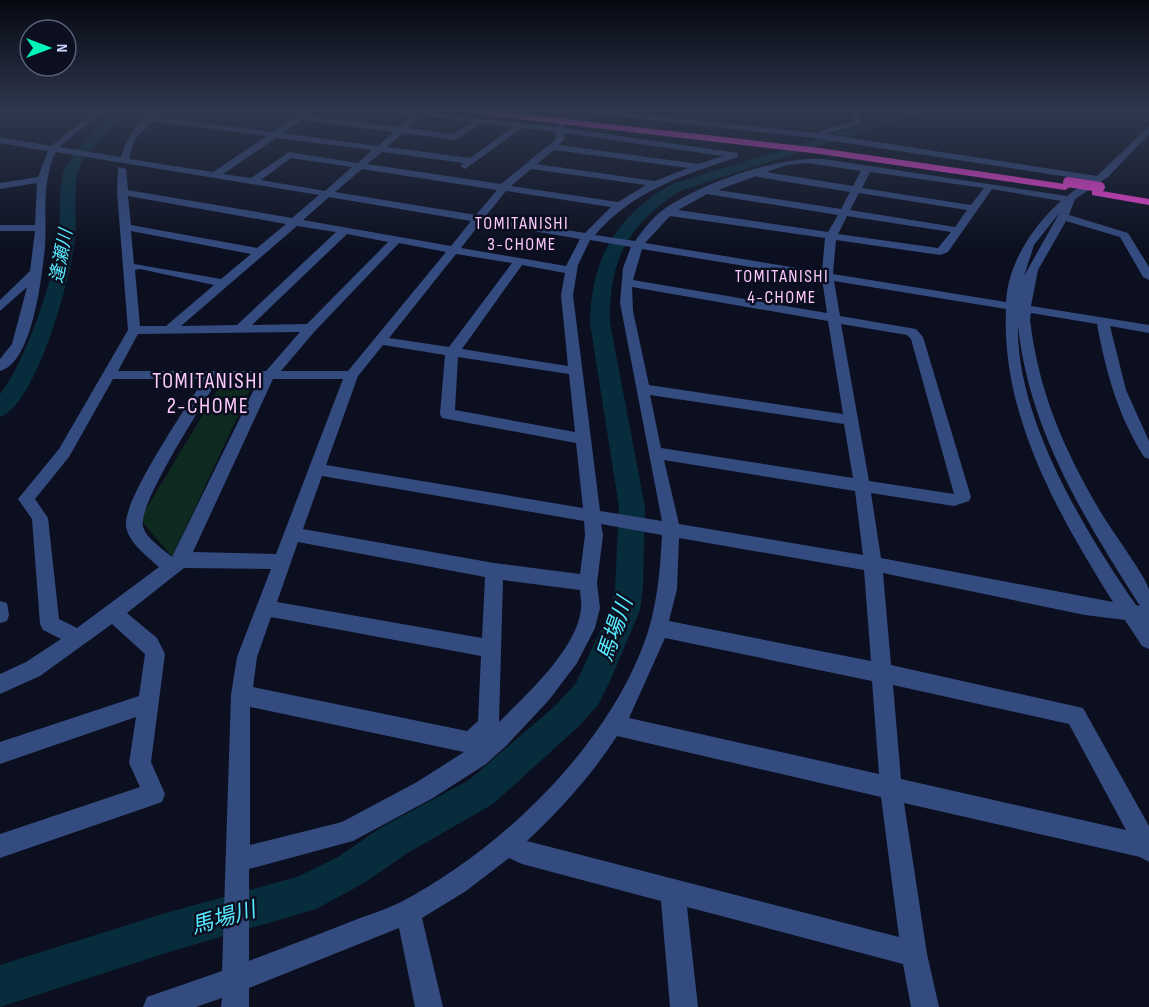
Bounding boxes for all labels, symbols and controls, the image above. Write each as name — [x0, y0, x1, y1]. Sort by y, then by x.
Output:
north arrow — [18, 18, 78, 78]
text: N — [52, 44, 71, 52]
district label: TOMITANISHI 3-CHOME — [475, 213, 569, 255]
water label: 逢瀬川 — [46, 226, 77, 285]
district label: TOMITANISHI 4-CHOME — [735, 266, 829, 308]
district label: TOMITANISHI 2-CHOME — [152, 368, 264, 420]
water label: 馬場川 — [592, 592, 640, 665]
water label: 馬場川 — [188, 896, 261, 941]

